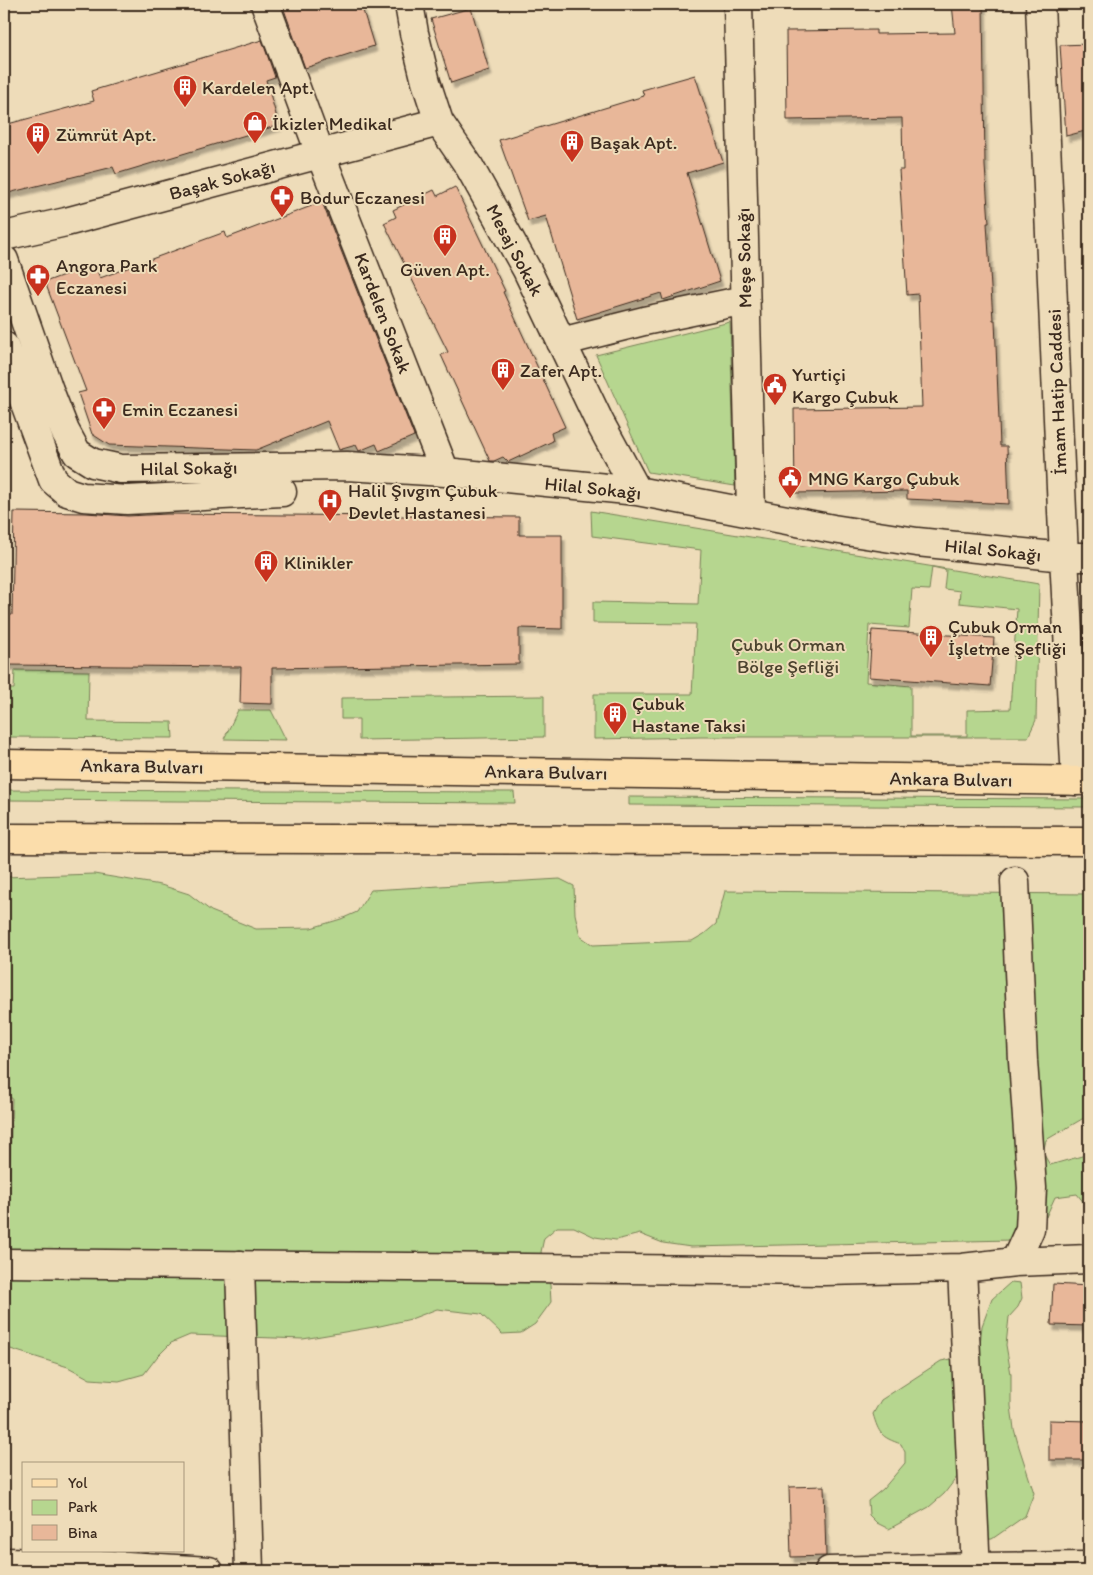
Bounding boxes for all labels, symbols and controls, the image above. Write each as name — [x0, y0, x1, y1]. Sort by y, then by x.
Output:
building icon: Kardelen Apt. — [172, 74, 198, 108]
place label: Kardelen Apt. — [202, 76, 314, 99]
shop icon: İkizler Medikal — [242, 110, 268, 144]
place label: İkizler Medikal — [272, 112, 393, 135]
building icon: Zümrüt Apt. — [25, 121, 51, 155]
place label: Zümrüt Apt. — [56, 123, 156, 146]
building icon: Başak Apt. — [559, 129, 585, 163]
place label: Başak Apt. — [590, 131, 677, 154]
street label: Başak Sokağı — [167, 155, 277, 205]
pharmacy icon: Bodur Eczanesi — [269, 184, 295, 218]
place label: Bodur Eczanesi — [300, 186, 425, 209]
street label: Mesaj Sokak — [481, 200, 549, 300]
street label: Meşe Sokağı — [732, 208, 756, 308]
building icon: Güven Apt. — [432, 223, 458, 257]
street label: Kardelen Sokak — [349, 249, 417, 377]
place label: Angora Park Eczanesi — [56, 254, 158, 299]
place label: Güven Apt. — [400, 258, 490, 281]
pharmacy icon: Angora Park Eczanesi — [25, 263, 51, 297]
street label: İmam Hatip Caddesi — [1043, 309, 1071, 475]
building icon: Zafer Apt. — [490, 357, 516, 391]
place label: Zafer Apt. — [520, 359, 602, 382]
place label: Yurtiçi Kargo Çubuk — [792, 363, 898, 408]
public building icon: Yurtiçi Kargo Çubuk — [762, 372, 788, 406]
pharmacy icon: Emin Eczanesi — [91, 396, 117, 430]
place label: Emin Eczanesi — [122, 398, 238, 421]
street label: Hilal Sokağı — [140, 456, 238, 480]
public building icon: MNG Kargo Çubuk — [777, 465, 803, 499]
place label: MNG Kargo Çubuk — [808, 467, 960, 490]
street label: Hilal Sokağı — [544, 471, 642, 505]
place label: Halil Şıvgın Çubuk Devlet Hastanesi — [348, 479, 498, 524]
hospital icon: Halil Şıvgın Çubuk Devlet Hastanesi — [317, 488, 343, 522]
street label: Hilal Sokağı — [944, 533, 1042, 567]
building icon: Klinikler — [253, 549, 279, 583]
place label: Klinikler — [284, 551, 354, 574]
place label: Çubuk Orman İşletme Şefliği — [948, 615, 1066, 660]
building icon: Çubuk Orman İşletme Şefliği — [918, 624, 944, 658]
park label: Çubuk Orman Bölge Şefliği — [731, 633, 845, 678]
place label: Çubuk Hastane Taksi — [632, 692, 746, 737]
building icon: Çubuk Hastane Taksi — [602, 701, 628, 735]
street label: Ankara Bulvarı — [80, 753, 204, 779]
street label: Ankara Bulvarı — [484, 759, 608, 785]
street label: Ankara Bulvarı — [889, 766, 1013, 792]
legend — [22, 1462, 185, 1552]
text: Yol — [68, 1474, 88, 1492]
text: Park — [68, 1498, 98, 1516]
text: Bina — [68, 1524, 98, 1542]

